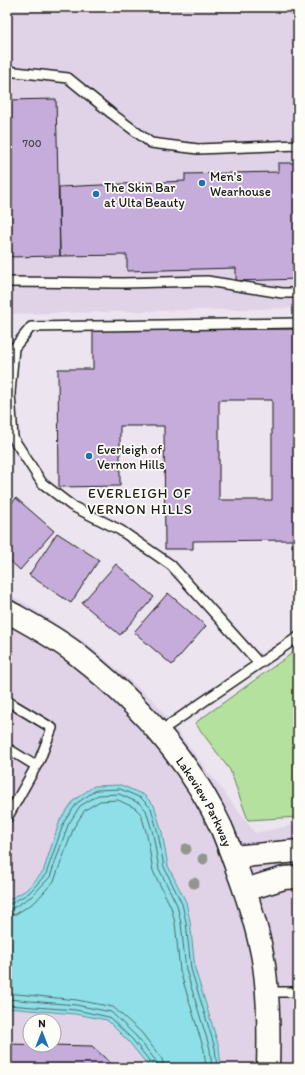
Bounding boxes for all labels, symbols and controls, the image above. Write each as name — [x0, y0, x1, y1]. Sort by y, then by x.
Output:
house number: 700 — [22, 137, 42, 150]
place label: Men's Wearhouse — [210, 169, 271, 199]
marker: Men's Wearhouse — [197, 178, 207, 188]
place label: The Skin Bar at Ulta Beauty — [104, 180, 185, 210]
marker: The Skin Bar at Ulta Beauty — [91, 189, 101, 199]
place label: Everleigh of Vernon Hills — [97, 442, 165, 472]
marker: Everleigh of Vernon Hills — [84, 451, 94, 461]
district label: EVERLEIGH OF VERNON HILLS — [87, 485, 193, 518]
street label: Lakeview Parkway — [173, 754, 235, 849]
north arrow — [22, 1013, 62, 1053]
text: N — [38, 1017, 46, 1030]

